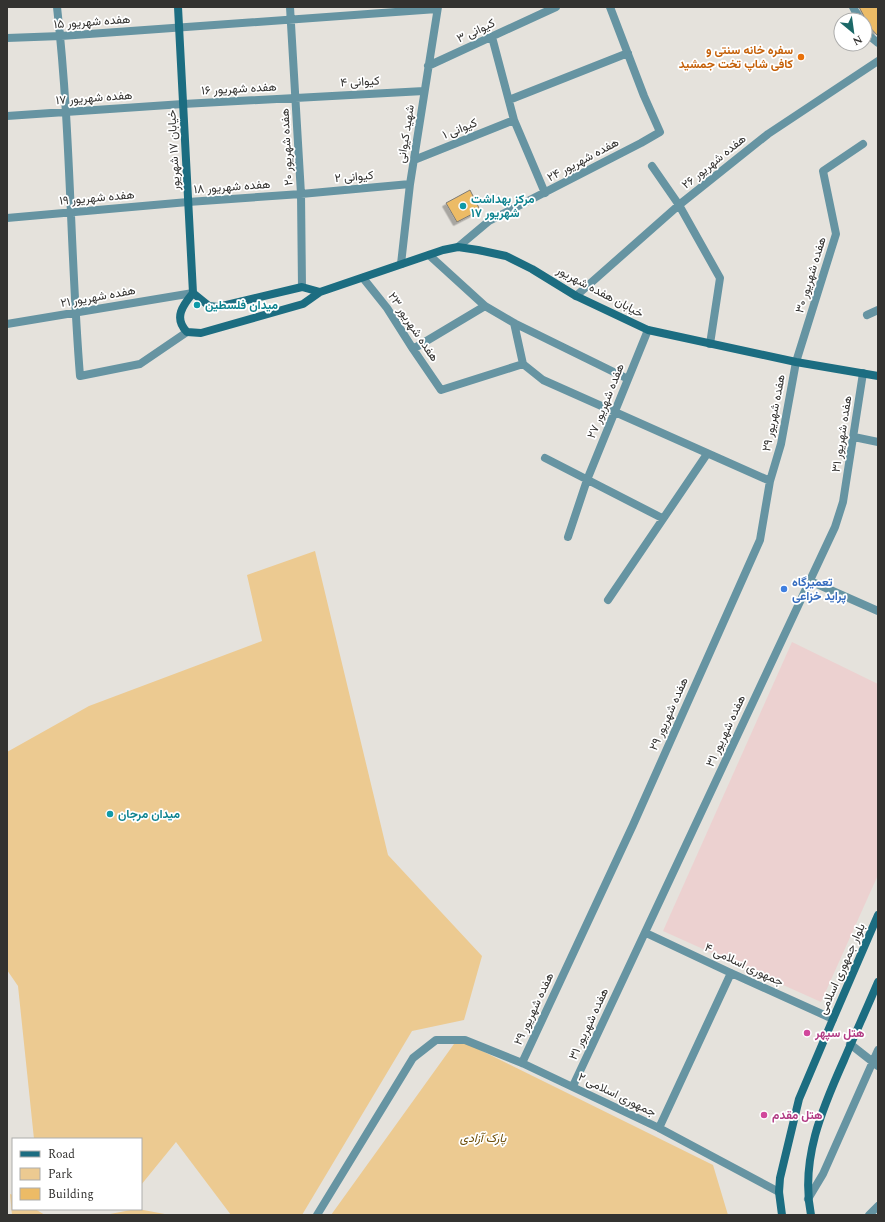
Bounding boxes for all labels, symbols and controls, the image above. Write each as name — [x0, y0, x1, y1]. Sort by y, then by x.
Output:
street label: هفده شهریور ۱۵ — [53, 10, 131, 34]
north arrow — [833, 12, 873, 52]
street label: کیوانی ۳ — [454, 14, 498, 48]
text: N — [850, 31, 866, 50]
place label: سفره خانه سنتی و کافی شاپ تخت جمشید — [679, 41, 794, 74]
marker: سفره خانه سنتی و کافی شاپ تخت جمشید — [796, 52, 806, 62]
street label: کیوانی ۴ — [340, 71, 380, 93]
street label: هفده شهریور ۱۶ — [201, 78, 277, 100]
street label: هفده شهریور ۱۷ — [55, 86, 133, 110]
street label: شهید کیوانی — [392, 103, 420, 165]
street label: هفده شهریور ۲۰ — [275, 108, 299, 186]
street label: خیابان ۱۷ شهریور — [162, 109, 186, 192]
street label: کیوانی ۱ — [440, 113, 480, 145]
street label: هفده شهریور ۲۶ — [678, 130, 750, 194]
street label: هفده شهریور ۲۴ — [544, 133, 622, 187]
street label: کیوانی ۲ — [334, 166, 374, 188]
street label: هفده شهریور ۱۸ — [193, 175, 271, 199]
street label: هفده شهریور ۱۹ — [59, 185, 135, 211]
place label: مرکز بهداشت ۱۷ شهریور — [471, 190, 535, 223]
marker: مرکز بهداشت ۱۷ شهریور — [458, 201, 468, 211]
street label: هفده شهریور ۳۰ — [790, 234, 832, 316]
street label: خیابان هفده شهریور — [552, 260, 647, 323]
street label: هفده شهریور ۲۱ — [59, 281, 137, 313]
street label: هفده شهریور ۲۳ — [383, 288, 443, 366]
place label: میدان فلسطین — [205, 296, 279, 315]
marker: میدان فلسطین — [192, 300, 202, 310]
street label: هفده شهریور ۲۷ — [582, 361, 630, 441]
street label: هفده شهریور ۲۹ — [757, 373, 791, 453]
street label: هفده شهریور ۳۱ — [827, 394, 857, 474]
place label: تعمیرگاه پراید خزاعی — [792, 573, 846, 606]
marker: تعمیرگاه پراید خزاعی — [779, 584, 789, 594]
street label: هفده شهریور ۲۹ — [644, 674, 694, 754]
street label: هفده شهریور ۳۱ — [701, 692, 751, 770]
place label: میدان مرجان — [118, 805, 180, 824]
marker: میدان مرجان — [105, 809, 115, 819]
street label: بلوار جمهوری اسلامی — [813, 920, 871, 1018]
street label: جمهوری اسلامی ۴ — [701, 938, 787, 992]
street label: هفده شهریور ۲۹ — [509, 970, 559, 1048]
street label: هفده شهریور ۳۱ — [564, 985, 614, 1063]
place label: هتل سپهر — [814, 1024, 865, 1043]
marker: هتل سپهر — [802, 1028, 812, 1038]
street label: جمهوری اسلامی ۲ — [575, 1068, 659, 1122]
place label: هتل مقدم — [772, 1106, 823, 1125]
marker: هتل مقدم — [759, 1110, 769, 1120]
park label: پارک آزادی — [460, 1129, 506, 1148]
legend — [12, 1138, 142, 1210]
text: Road — [48, 1145, 75, 1164]
text: Park — [48, 1165, 73, 1184]
text: Building — [48, 1185, 94, 1204]

